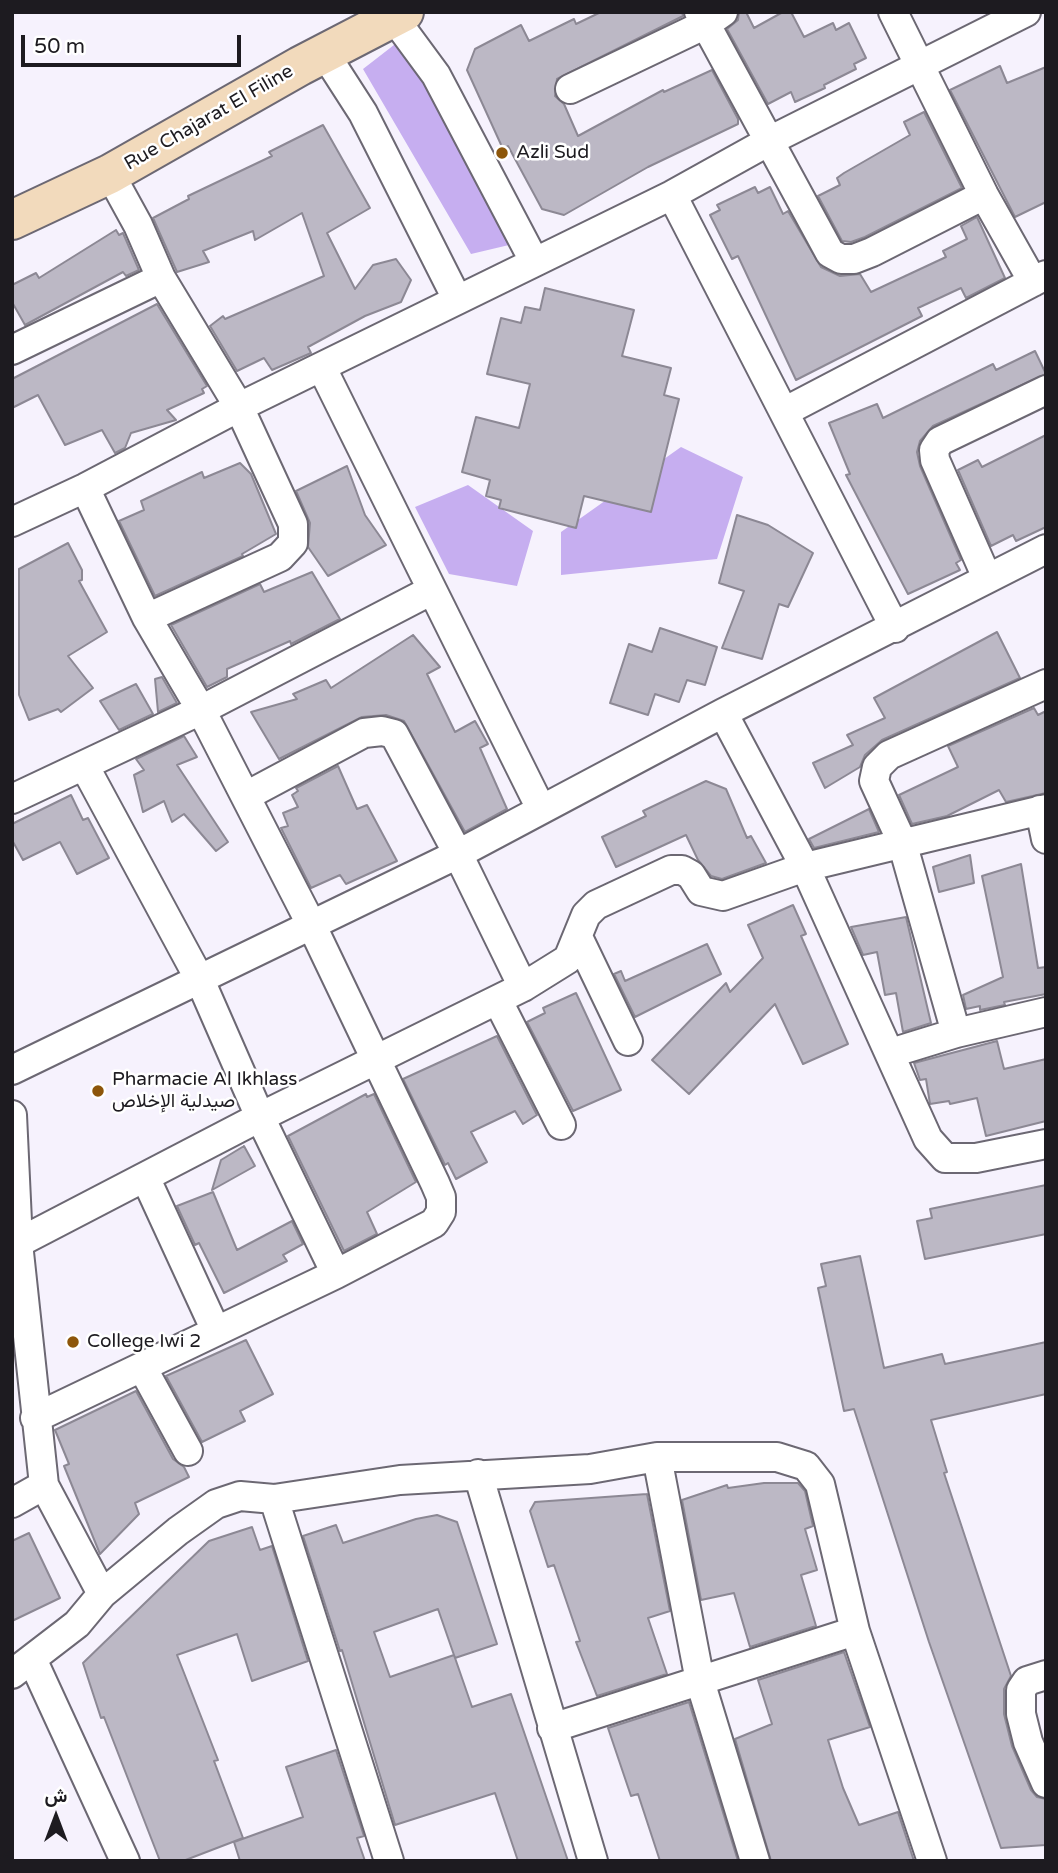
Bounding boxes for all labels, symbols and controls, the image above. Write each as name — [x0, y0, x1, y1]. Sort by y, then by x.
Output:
scale bar — [24, 21, 245, 65]
text: 50 m — [34, 34, 85, 59]
street label: Rue Chajarat El Filine — [120, 60, 298, 176]
place label: Azli Sud — [516, 142, 589, 164]
marker: Azli Sud — [494, 145, 510, 161]
place label: Pharmacie Al Ikhlass صيدلية الإخلاص — [112, 1069, 297, 1113]
marker: Pharmacie Al Ikhlass صيدلية الإخلاص — [90, 1083, 106, 1099]
place label: College Iwi 2 — [87, 1331, 201, 1353]
marker: College Iwi 2 — [65, 1334, 81, 1350]
north arrow — [21, 1782, 91, 1852]
text: ش — [45, 1785, 67, 1807]

